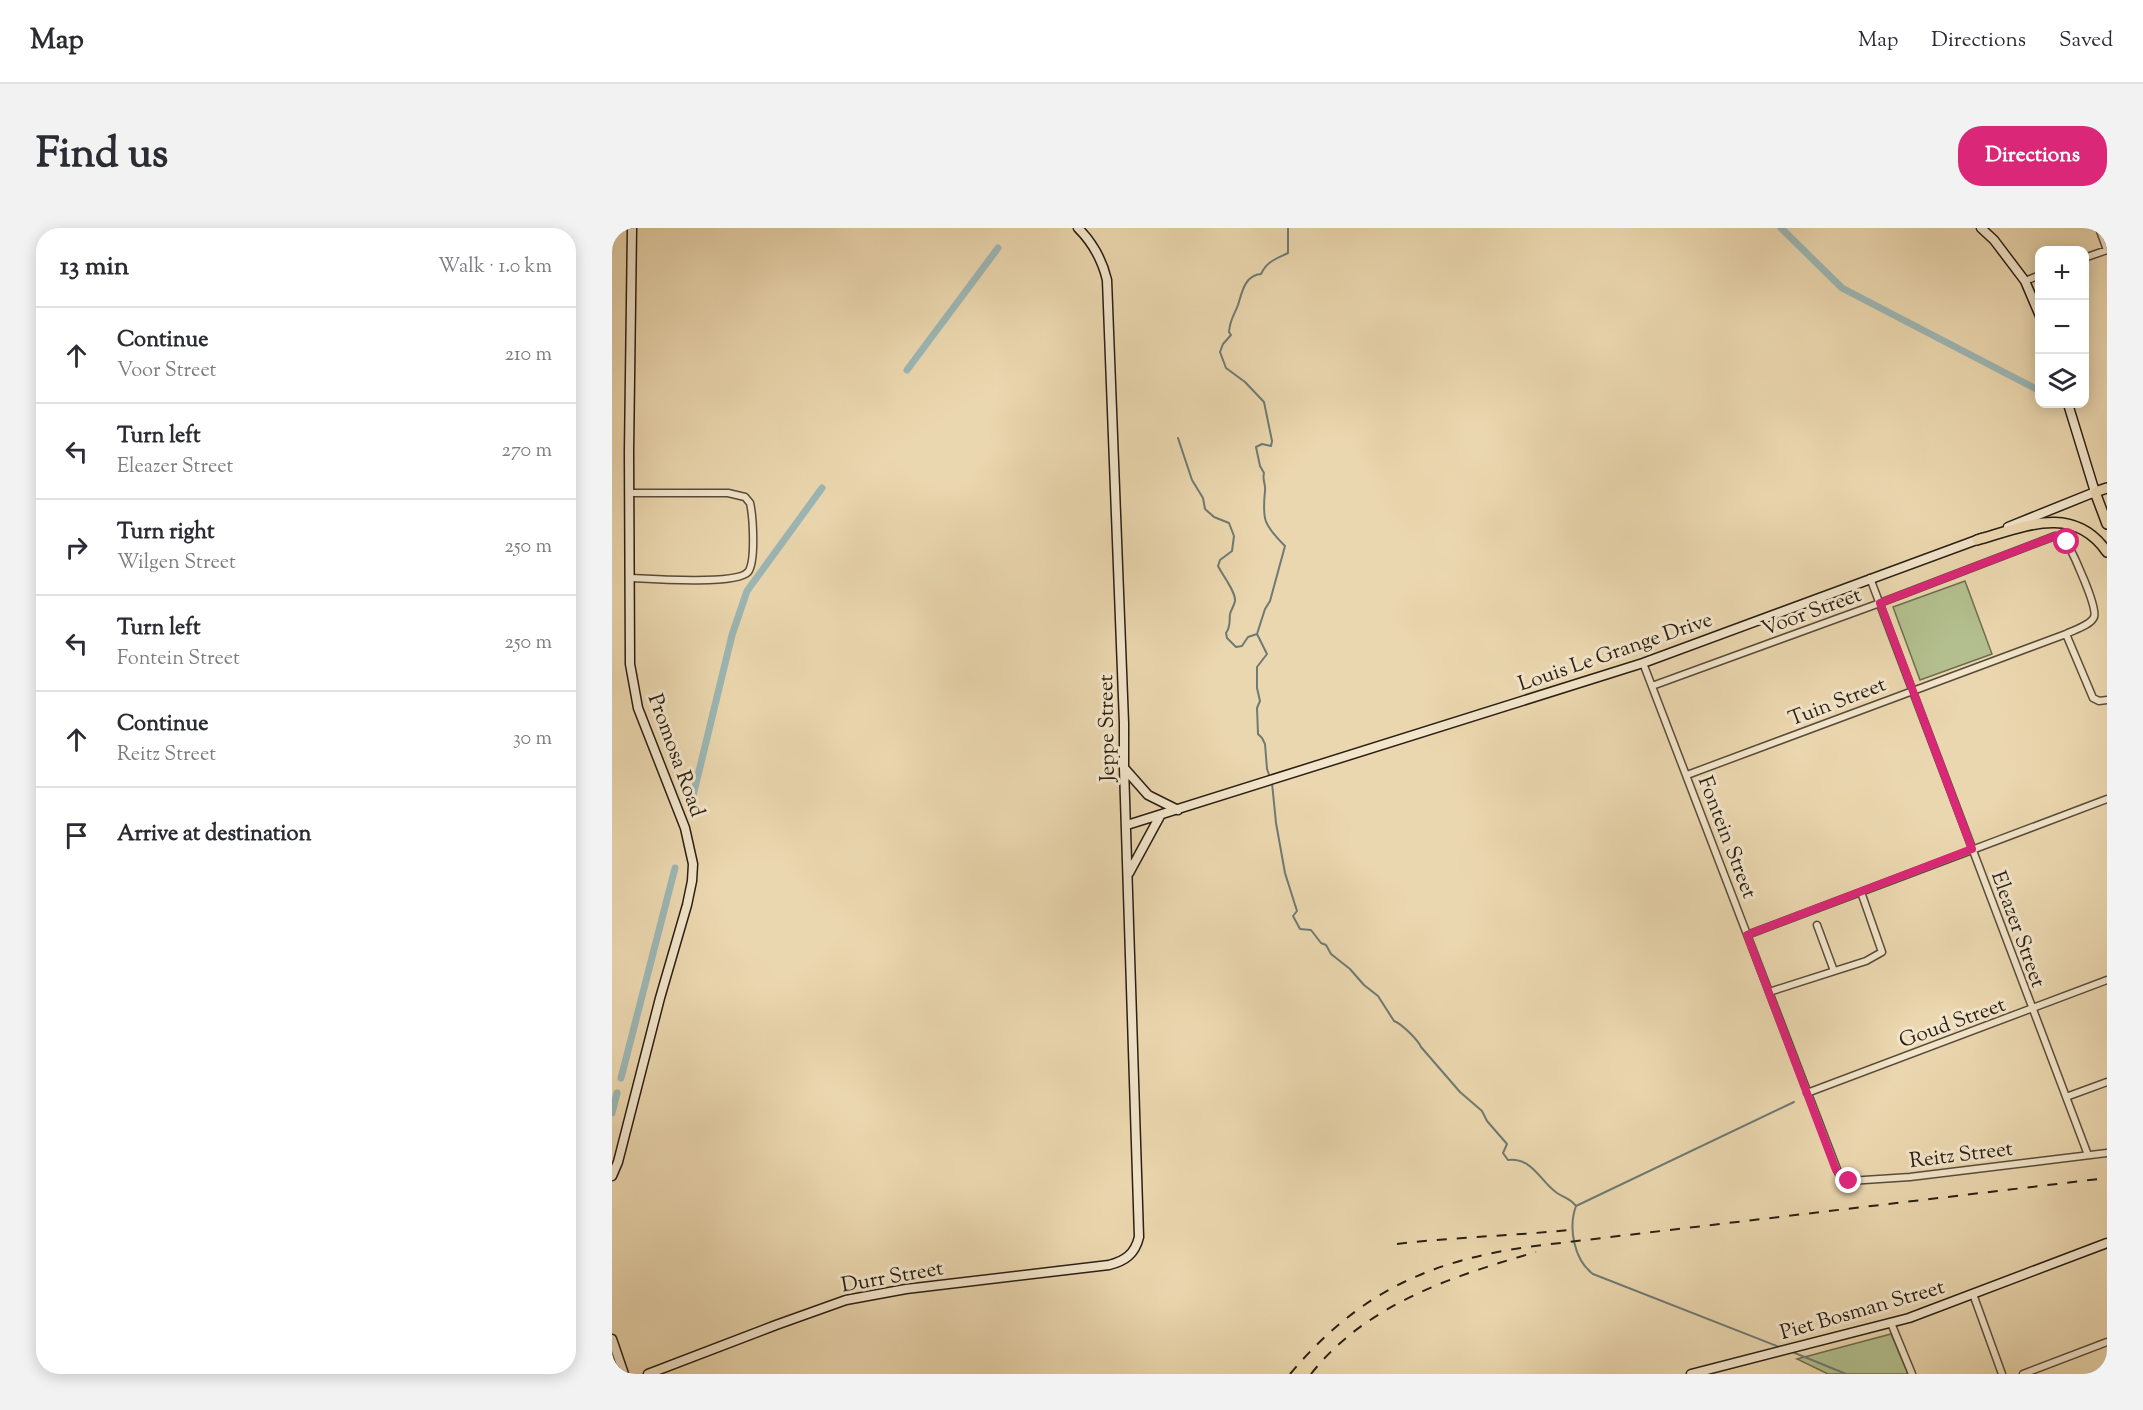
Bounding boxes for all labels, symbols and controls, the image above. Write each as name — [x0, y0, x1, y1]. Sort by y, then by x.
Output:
text: Map — [30, 21, 84, 61]
text: Map — [1858, 26, 1898, 56]
text: Directions — [1931, 26, 2026, 56]
text: Saved — [2059, 26, 2113, 56]
text: Find us — [36, 126, 168, 186]
button: Directions — [1958, 126, 2107, 186]
map controls — [2035, 246, 2089, 408]
button: + — [2035, 246, 2089, 300]
text: 13 min — [60, 249, 129, 286]
text: Walk · 1.0 km — [438, 253, 552, 282]
button: − — [2035, 300, 2089, 354]
text: Continue — [117, 325, 208, 357]
icon: ahead — [60, 339, 93, 372]
text: 210 m — [505, 341, 552, 370]
button: layers — [2035, 354, 2089, 408]
text: Voor Street — [117, 357, 216, 386]
text: Turn left — [117, 421, 200, 453]
icon: left — [60, 435, 93, 468]
text: 270 m — [502, 437, 552, 466]
text: Eleazer Street — [117, 453, 233, 482]
text: Turn right — [117, 517, 214, 549]
route start — [2053, 528, 2079, 554]
icon: right — [60, 531, 93, 564]
text: 250 m — [504, 533, 552, 562]
text: Wilgen Street — [117, 549, 236, 578]
street label: Voor Street — [1757, 581, 1866, 645]
street label: Louis Le Grange Drive — [1514, 606, 1717, 700]
text: Turn left — [117, 613, 200, 645]
icon: left — [60, 627, 93, 660]
text: 250 m — [504, 629, 552, 658]
text: Fontein Street — [117, 645, 240, 674]
street label: Tuin Street — [1785, 671, 1891, 735]
street label: Jeppe Street — [1092, 674, 1124, 783]
street label: Promosa Road — [639, 690, 711, 822]
text: Continue — [117, 709, 208, 741]
icon: ahead — [60, 723, 93, 756]
text: 30 m — [513, 725, 552, 754]
text: Reitz Street — [117, 741, 216, 770]
street label: Fontein Street — [1689, 772, 1763, 903]
icon: arrive — [60, 819, 93, 852]
text: Arrive at destination — [117, 819, 312, 851]
street label: Eleazer Street — [1982, 867, 2052, 992]
street label: Goud Street — [1895, 991, 2010, 1057]
street label: Reitz Street — [1908, 1135, 2015, 1177]
route end — [1835, 1167, 1861, 1193]
street label: Durr Street — [839, 1254, 946, 1302]
street label: Piet Bosman Street — [1777, 1273, 1948, 1349]

